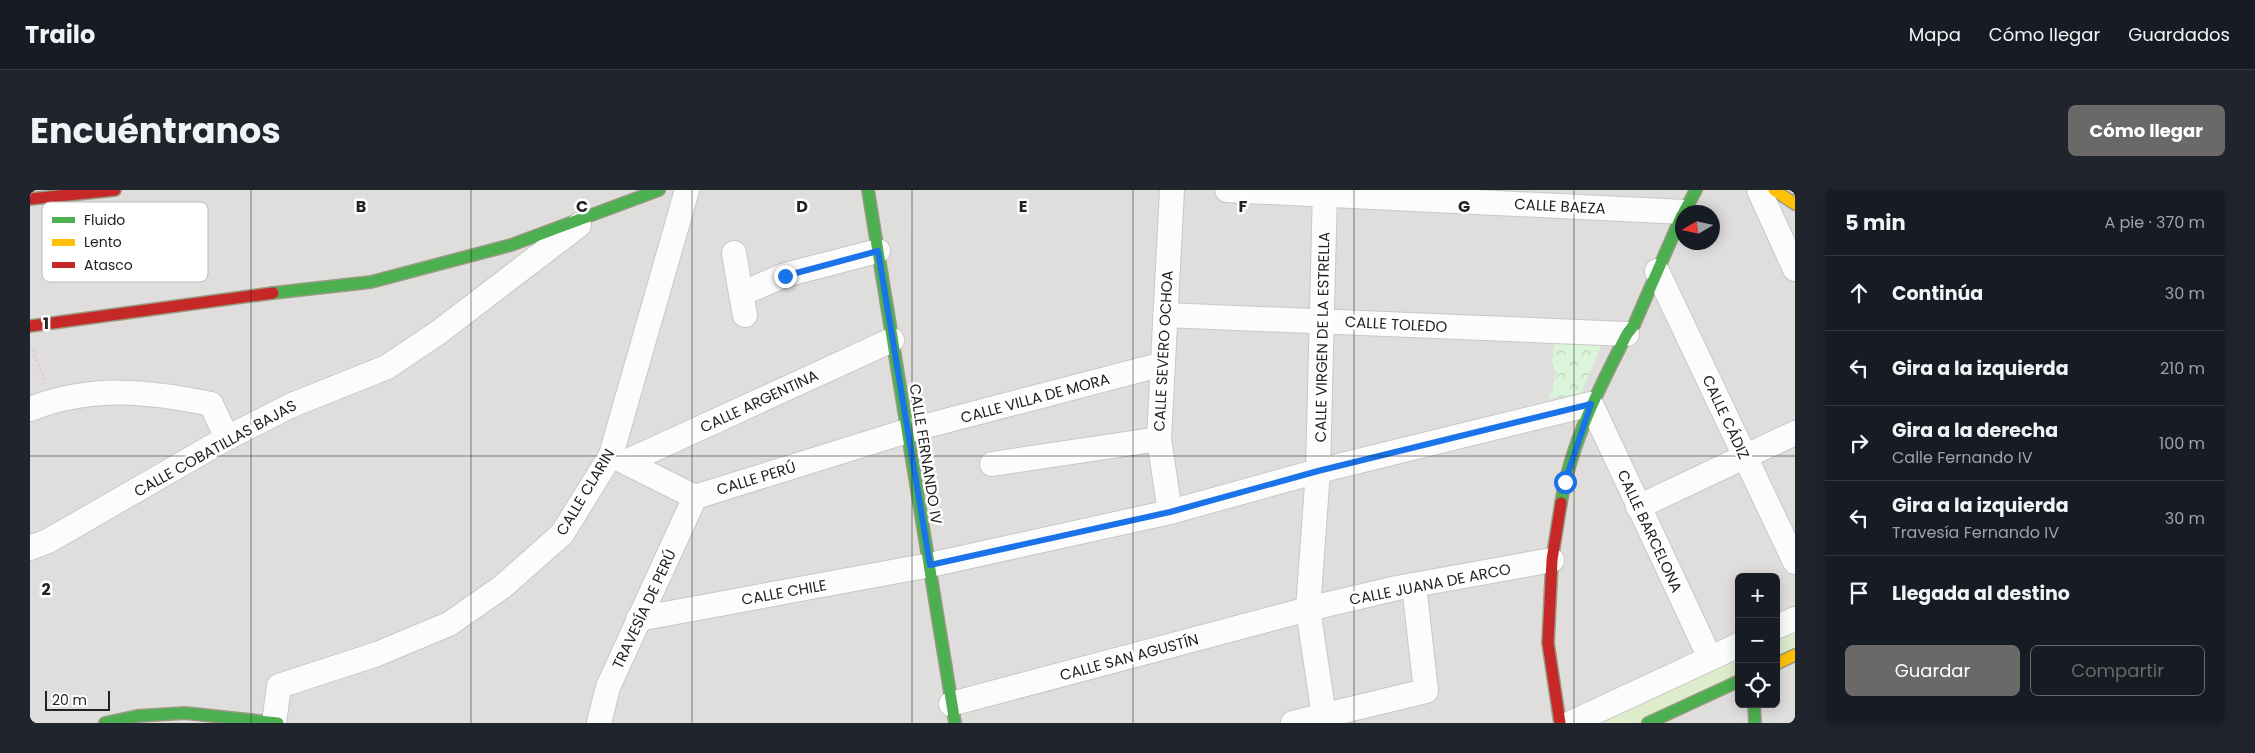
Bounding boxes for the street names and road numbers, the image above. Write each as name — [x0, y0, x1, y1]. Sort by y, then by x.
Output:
street label: CALLE BAEZA — [1514, 193, 1606, 219]
street label: CALLE VIRGEN DE LA ESTRELLA — [1310, 232, 1334, 442]
street label: CALLE SEVERO OCHOA — [1148, 270, 1178, 432]
street label: CALLE TOLEDO — [1344, 311, 1448, 337]
street label: CALLE ARGENTINA — [697, 364, 821, 438]
street label: CALLE VILLA DE MORA — [958, 368, 1112, 428]
street label: CALLE CÁDIZ — [1697, 372, 1755, 462]
street label: CALLE FERNANDO IV — [905, 382, 947, 526]
street label: CALLE COBATILLAS BAJAS — [130, 394, 300, 502]
street label: CALLE CLARIN — [551, 445, 619, 539]
street label: CALLE PERÚ — [714, 456, 798, 500]
street label: CALLE BARCELONA — [1612, 466, 1688, 596]
street label: TRAVESÍA DE PERÚ — [607, 546, 681, 672]
street label: CALLE JUANA DE ARCO — [1347, 558, 1513, 610]
street label: CALLE CHILE — [740, 574, 828, 610]
street label: CALLE SAN AGUSTÍN — [1057, 628, 1201, 686]

